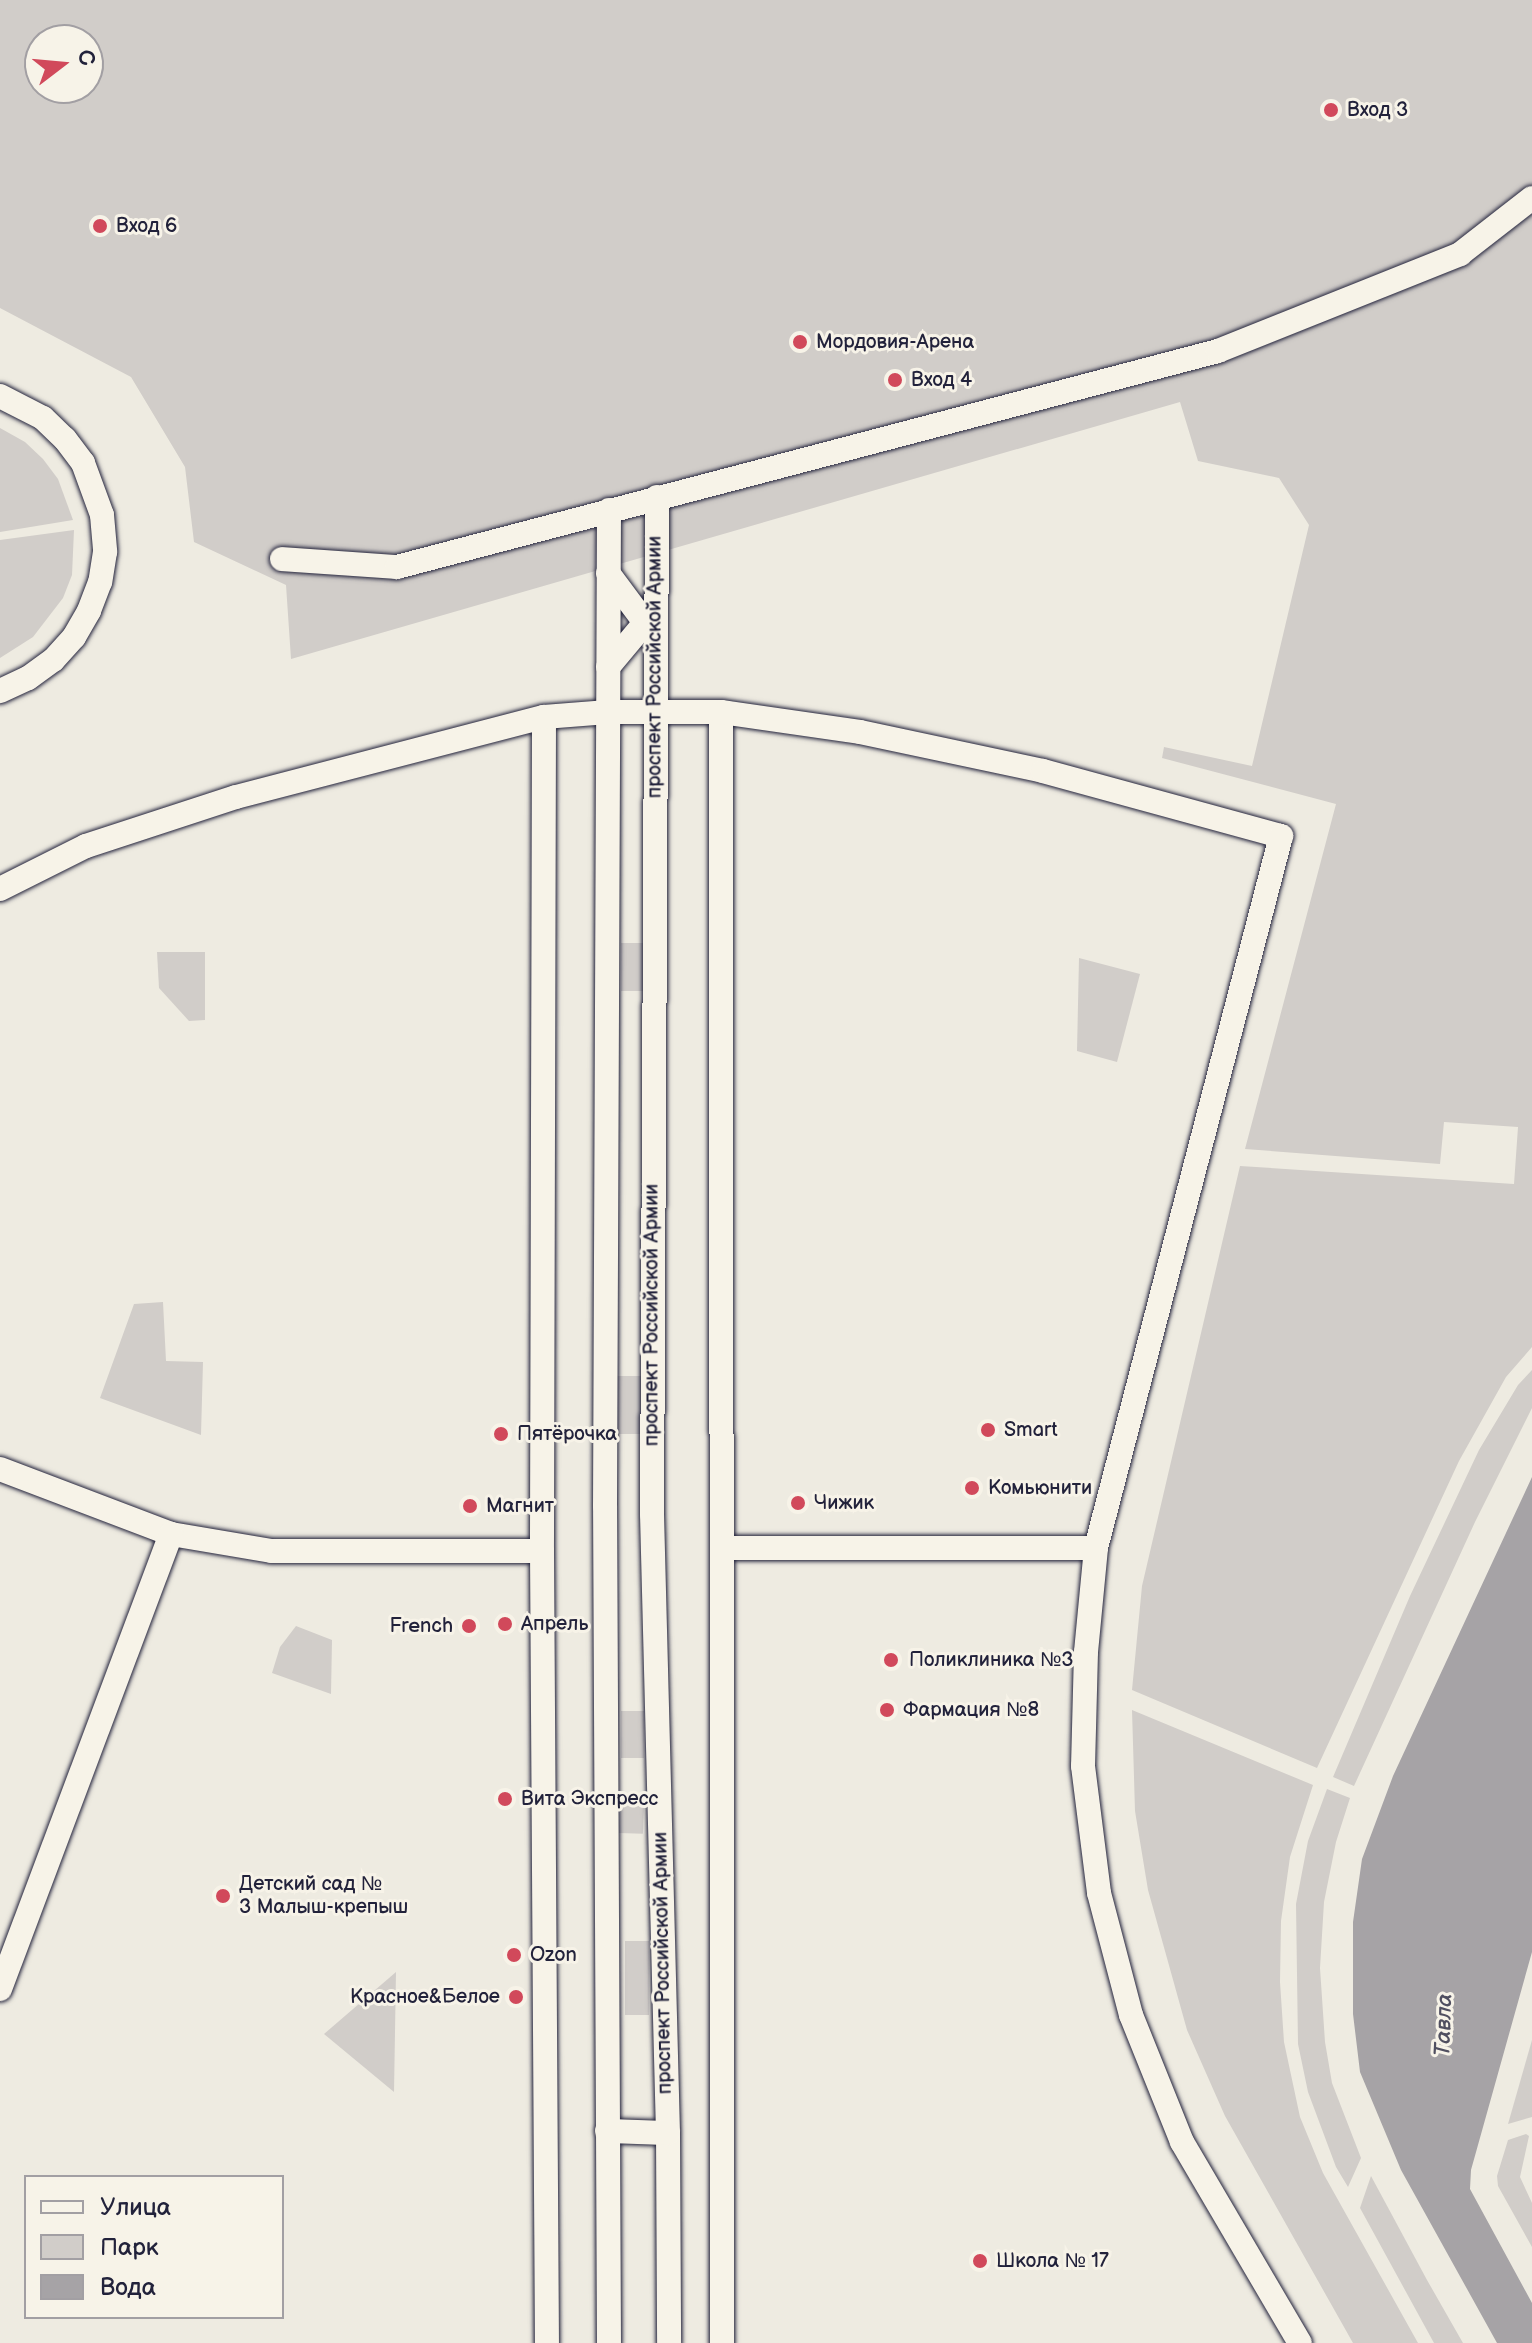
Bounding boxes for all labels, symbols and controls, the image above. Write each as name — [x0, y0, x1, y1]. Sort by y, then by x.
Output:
north arrow — [24, 24, 104, 104]
text: С — [71, 47, 101, 69]
place label: Вход 3 — [1347, 98, 1408, 122]
marker: Вход 3 — [1322, 101, 1340, 119]
place label: Вход 6 — [116, 214, 177, 238]
marker: Вход 6 — [91, 217, 109, 235]
place label: Мордовия-Арена — [816, 330, 974, 354]
marker: Мордовия-Арена — [791, 333, 809, 351]
place label: Вход 4 — [911, 368, 972, 392]
marker: Вход 4 — [886, 371, 904, 389]
street label: проспект Российской Армии — [643, 536, 667, 798]
street label: проспект Российской Армии — [640, 1184, 664, 1446]
place label: Smart — [1004, 1418, 1058, 1442]
marker: Smart — [979, 1421, 997, 1439]
place label: Пятёрочка — [517, 1422, 617, 1446]
marker: Пятёрочка — [492, 1425, 510, 1443]
place label: Комьюнити — [988, 1476, 1092, 1500]
marker: Комьюнити — [963, 1479, 981, 1497]
place label: Чижик — [814, 1491, 874, 1515]
place label: Магнит — [486, 1494, 554, 1518]
marker: Чижик — [789, 1494, 807, 1512]
marker: Магнит — [461, 1497, 479, 1515]
place label: Апрель — [521, 1612, 588, 1636]
place label: French — [389, 1614, 453, 1638]
marker: Апрель — [496, 1615, 514, 1633]
marker: French — [460, 1617, 478, 1635]
place label: Поликлиника №3 — [909, 1648, 1074, 1672]
marker: Поликлиника №3 — [880, 1649, 902, 1671]
place label: Фармация №8 — [903, 1698, 1039, 1722]
marker: Фармация №8 — [878, 1701, 896, 1719]
place label: Вита Экспресс — [521, 1787, 658, 1811]
marker: Вита Экспресс — [496, 1790, 514, 1808]
street label: проспект Российской Армии — [649, 1831, 677, 2095]
place label: Детский сад № 3 Малыш-крепыш — [239, 1872, 408, 1919]
marker: Детский сад № 3 Малыш-крепыш — [214, 1887, 232, 1905]
place label: Ozon — [530, 1943, 577, 1967]
marker: Ozon — [505, 1946, 523, 1964]
place label: Красное&Белое — [350, 1985, 500, 2009]
marker: Красное&Белое — [507, 1988, 525, 2006]
water label: Тавла — [1430, 1993, 1458, 2057]
legend — [24, 2175, 284, 2319]
text: Улица — [100, 2193, 171, 2222]
text: Парк — [100, 2233, 158, 2262]
place label: Школа № 17 — [996, 2249, 1109, 2273]
marker: Школа № 17 — [971, 2252, 989, 2270]
text: Вода — [100, 2273, 156, 2302]

